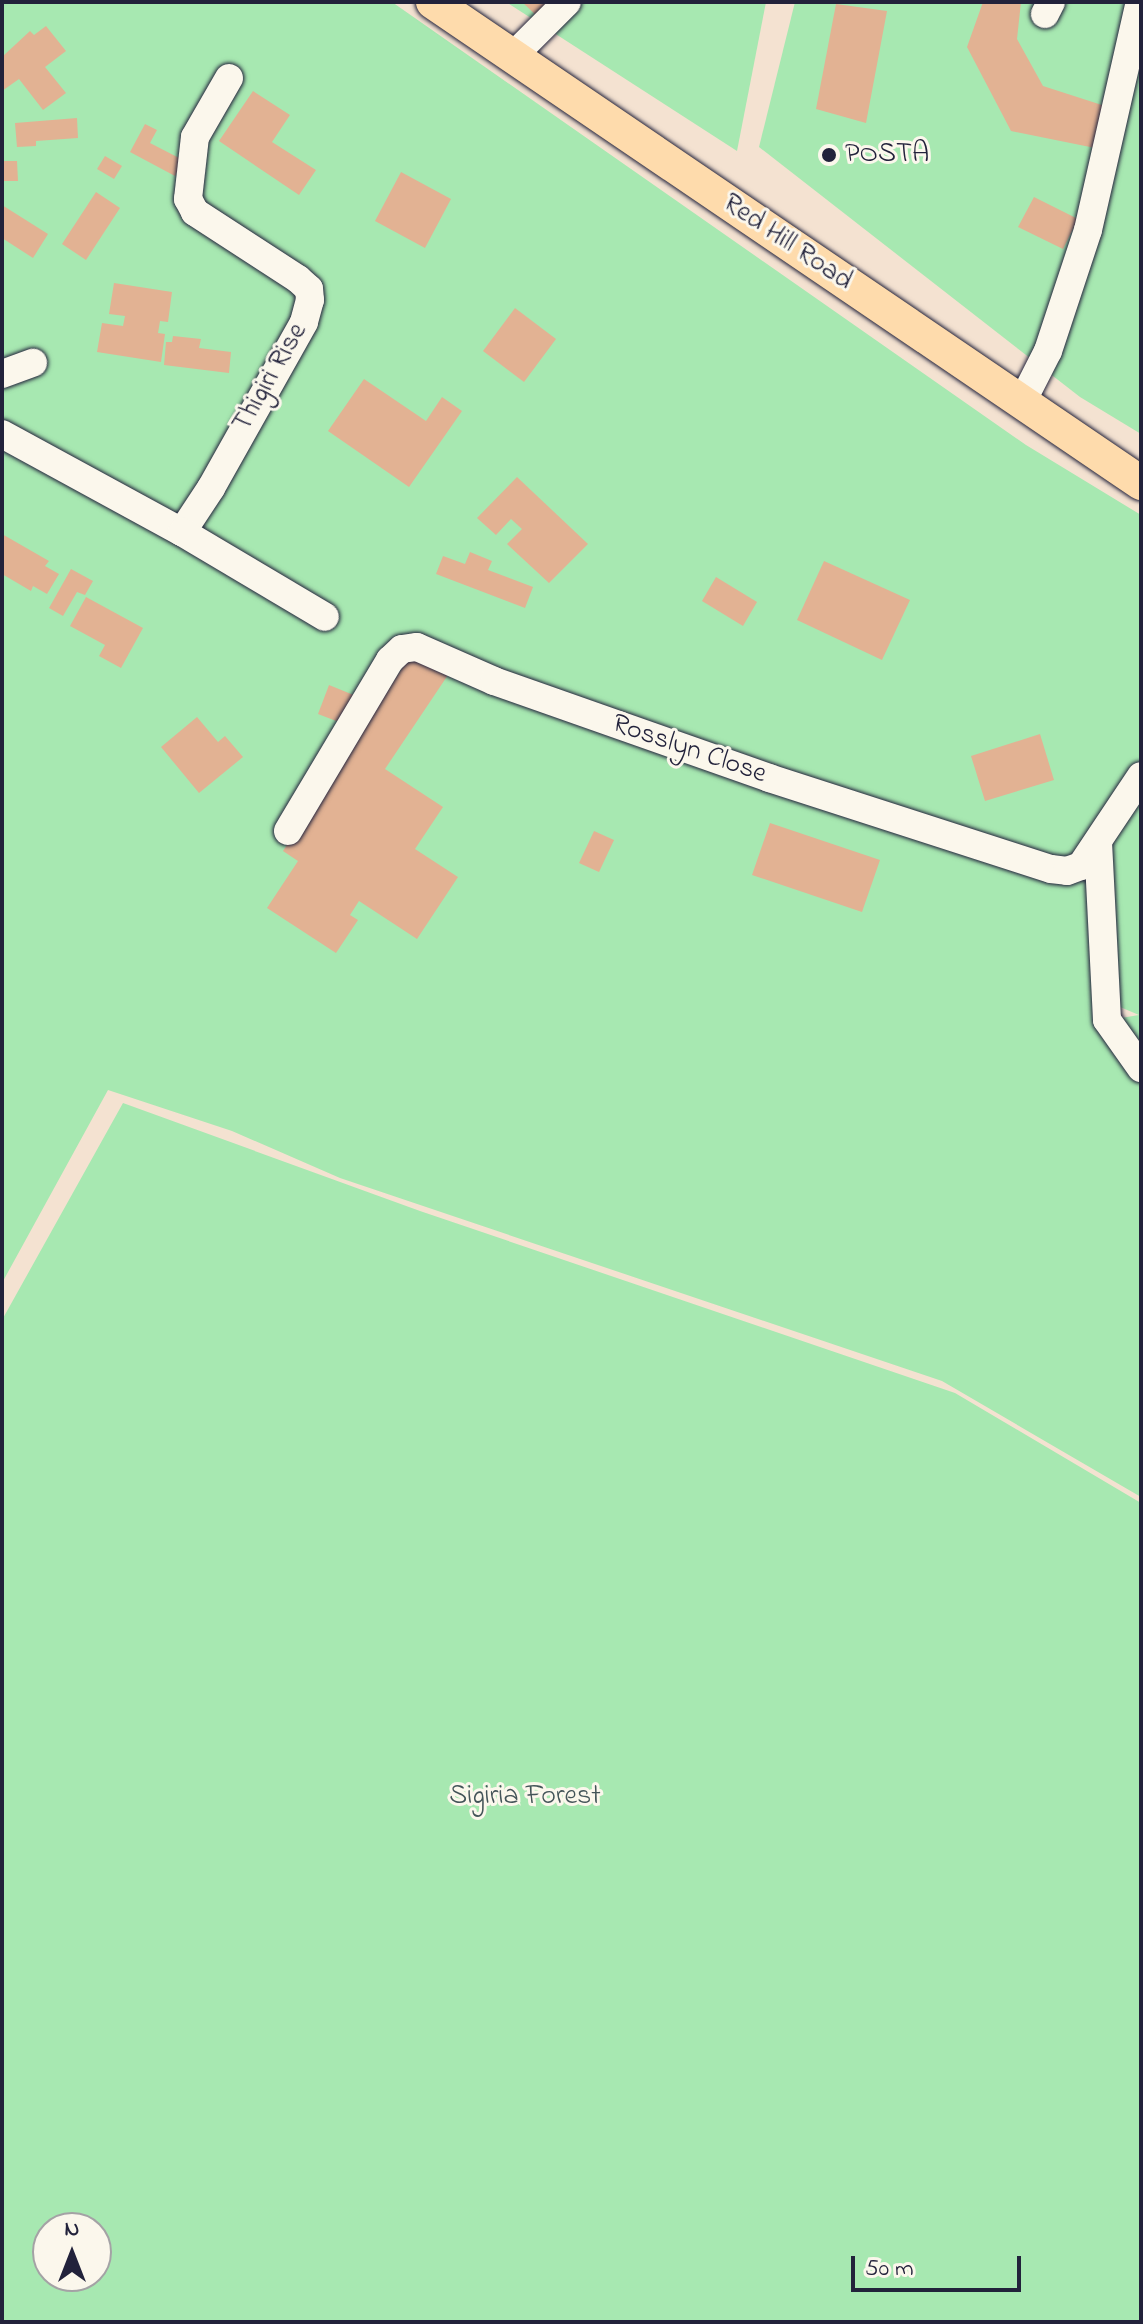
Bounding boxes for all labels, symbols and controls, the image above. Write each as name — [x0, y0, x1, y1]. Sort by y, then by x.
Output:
place label: POSTA — [845, 138, 929, 172]
marker: POSTA — [820, 146, 838, 164]
street label: Red Hill Road — [716, 187, 858, 299]
street label: Thigiri Rise — [226, 318, 316, 438]
street label: Rosslyn Close — [607, 708, 771, 792]
park label: Sigiria Forest — [449, 1780, 601, 1814]
north arrow — [32, 2212, 112, 2292]
text: N — [65, 2214, 79, 2246]
scale bar — [855, 2240, 1025, 2290]
text: 50 m — [865, 2252, 914, 2287]

